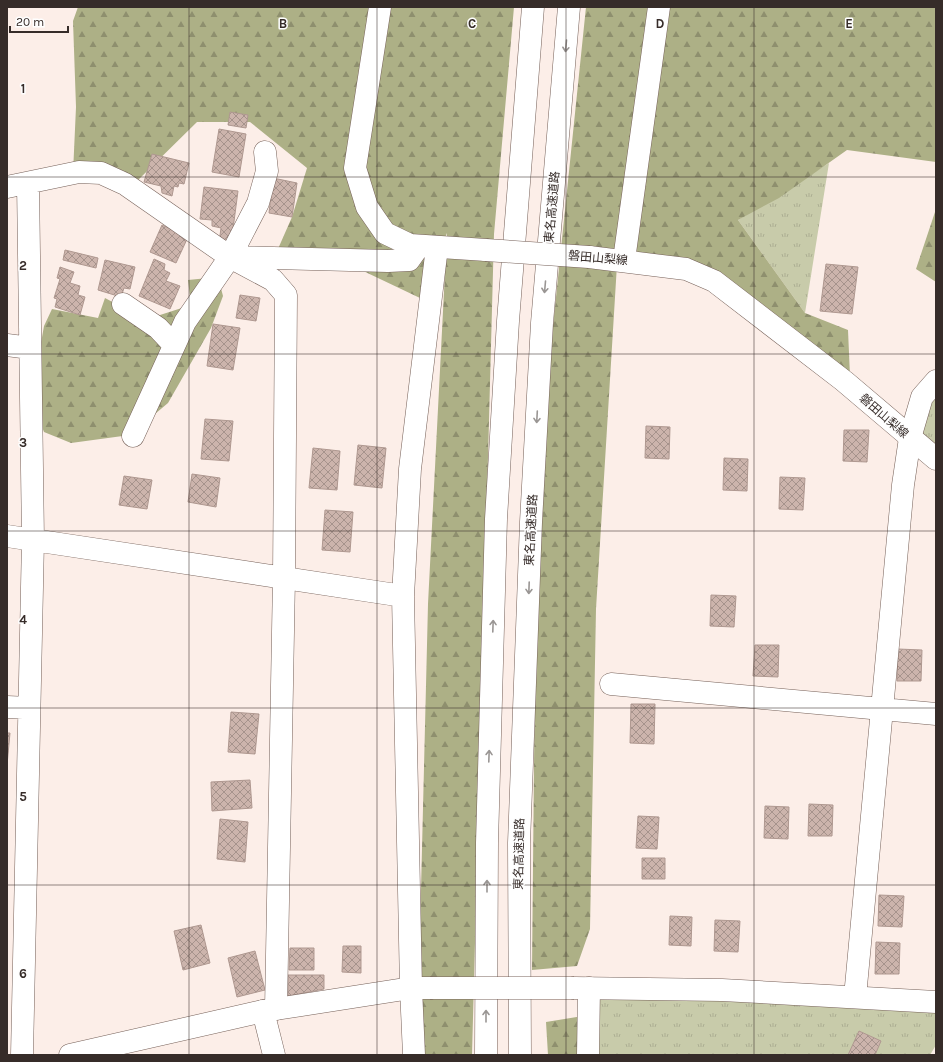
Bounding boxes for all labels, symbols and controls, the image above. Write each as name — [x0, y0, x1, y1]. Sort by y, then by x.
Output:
scale bar — [10, 8, 68, 34]
text: 20 m — [16, 15, 44, 29]
text: B — [279, 16, 287, 31]
text: C — [468, 16, 476, 31]
text: D — [656, 16, 665, 31]
text: E — [845, 16, 853, 31]
one-way arrow — [562, 39, 569, 52]
text: 1 — [21, 81, 25, 96]
street label: 東名高速道路 — [542, 171, 562, 243]
street label: 磐田山梨線 — [567, 248, 629, 268]
text: 2 — [19, 258, 27, 273]
one-way arrow — [541, 280, 549, 293]
street label: 磐田山梨線 — [857, 391, 911, 441]
one-way arrow — [533, 410, 540, 423]
text: 3 — [19, 435, 27, 450]
street label: 東名高速道路 — [522, 494, 540, 566]
one-way arrow — [525, 581, 532, 594]
text: 4 — [19, 612, 27, 627]
one-way arrow — [489, 620, 496, 633]
one-way arrow — [485, 750, 493, 763]
text: 5 — [19, 789, 27, 804]
street label: 東名高速道路 — [511, 818, 527, 890]
one-way arrow — [483, 880, 491, 893]
text: 6 — [19, 966, 27, 981]
one-way arrow — [482, 1010, 490, 1023]

